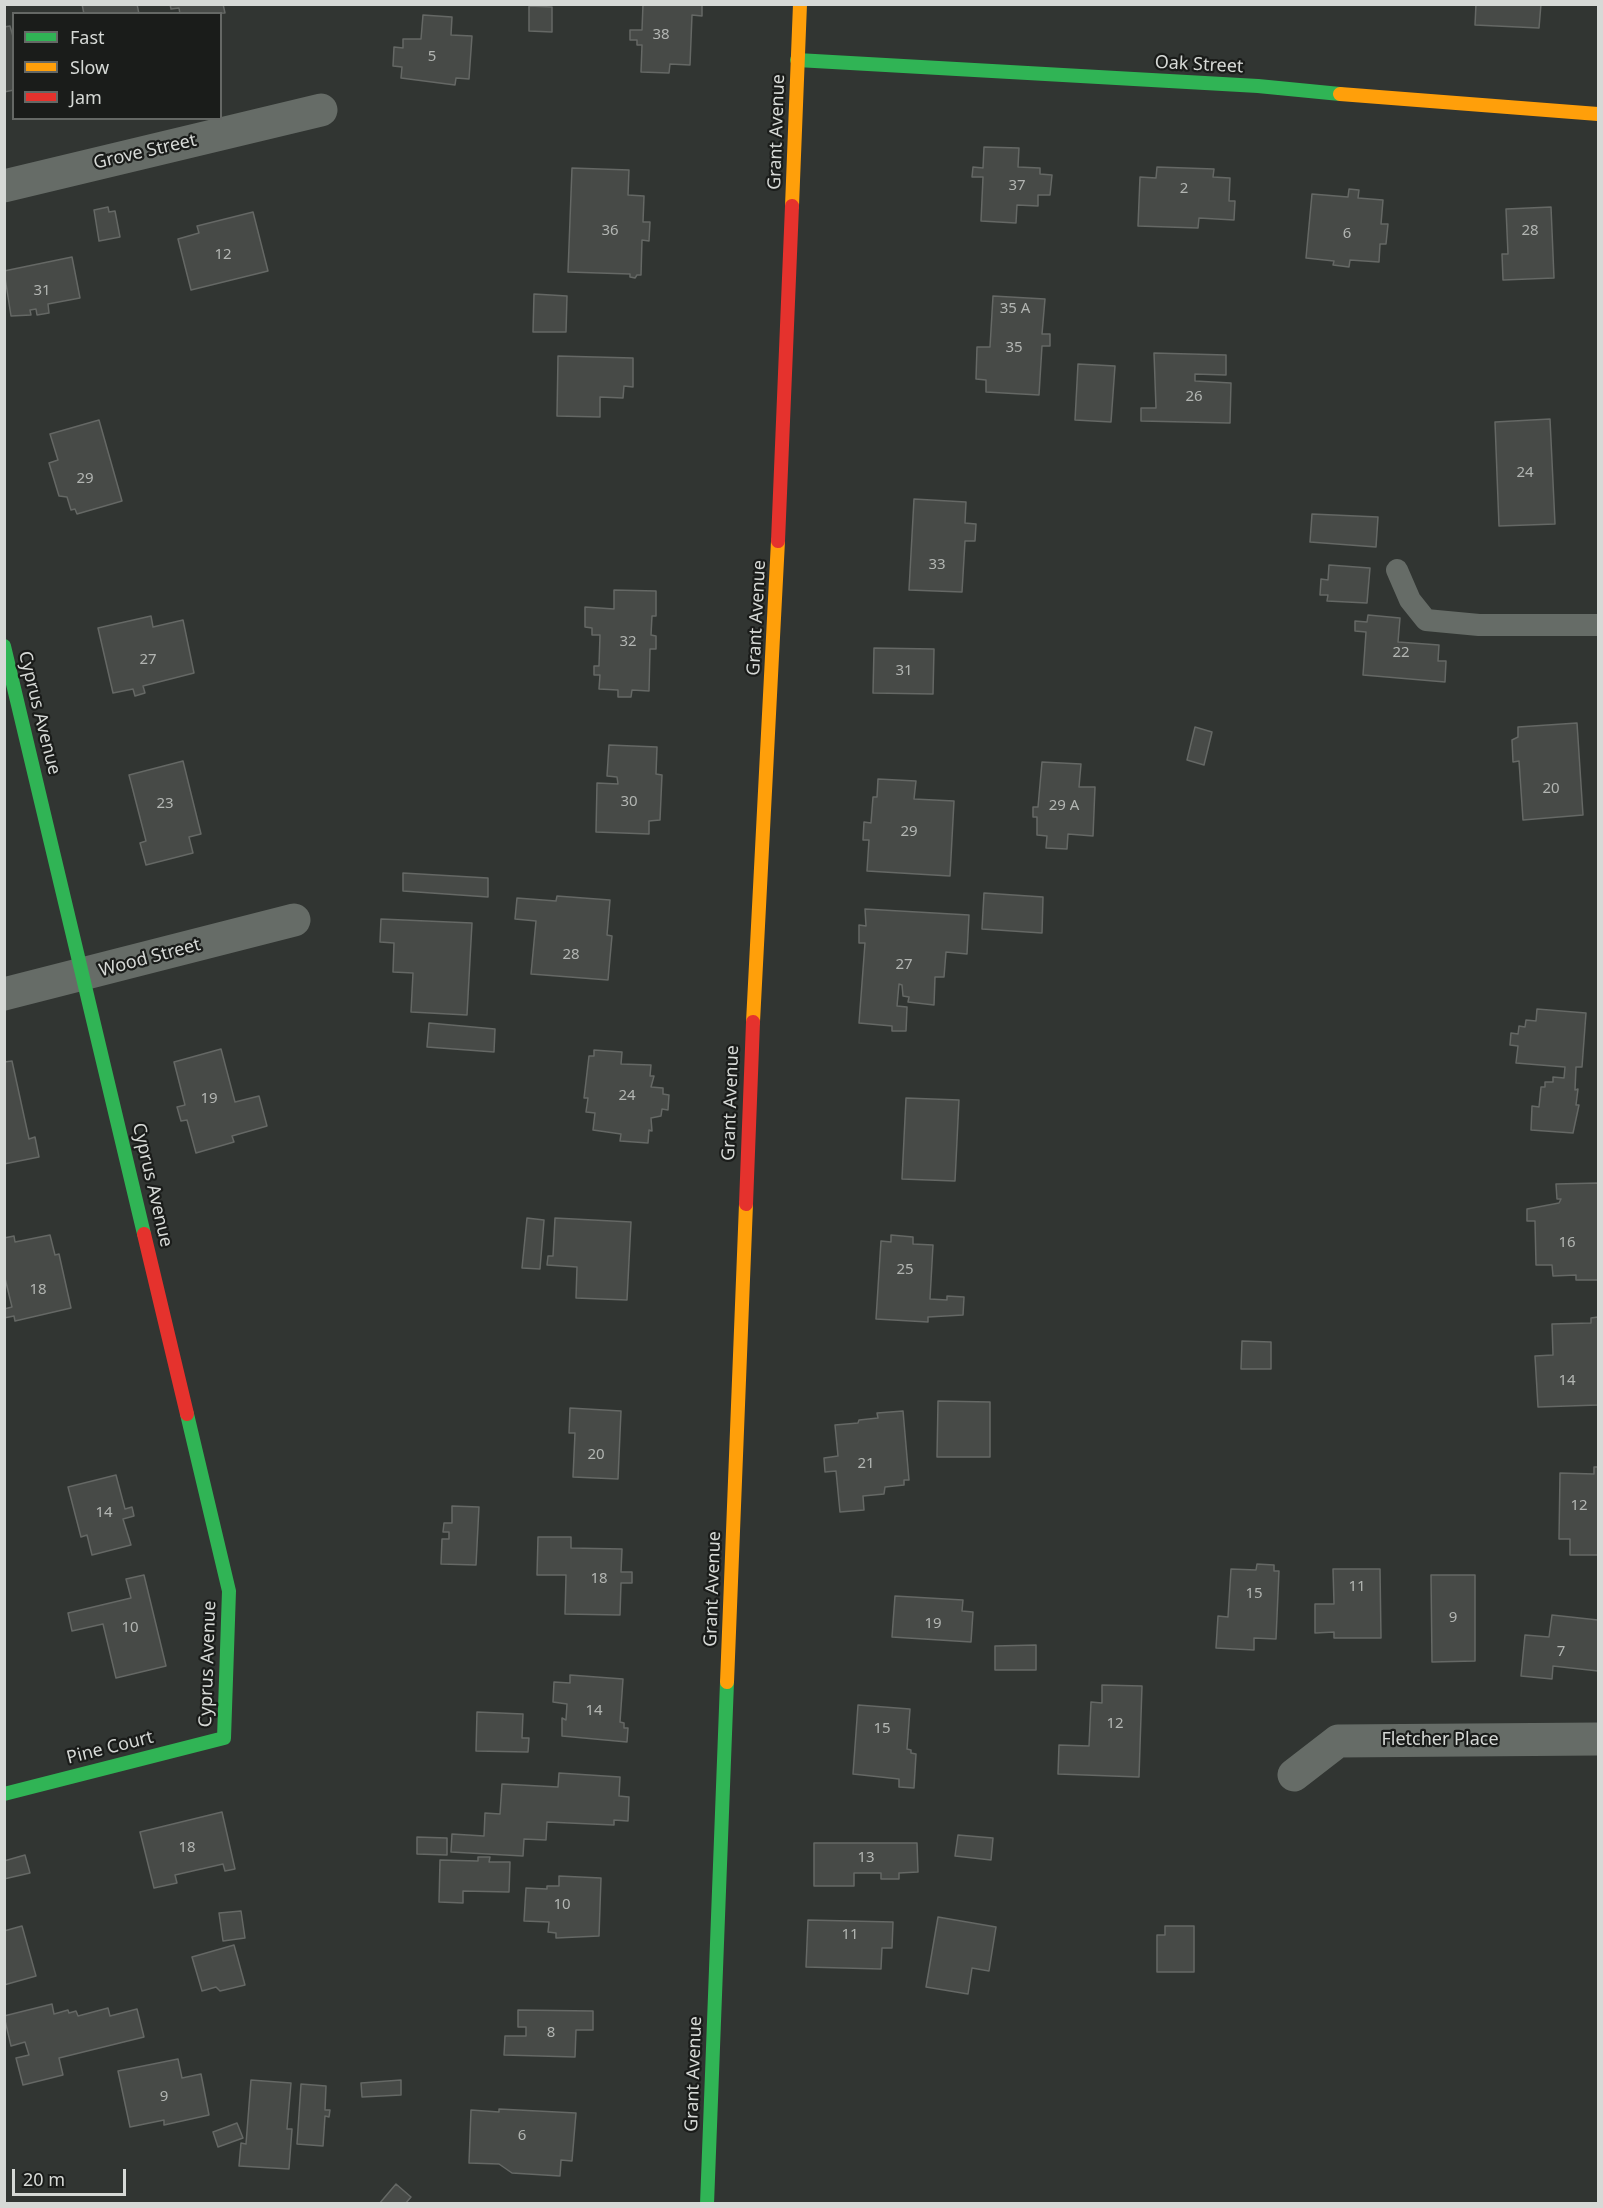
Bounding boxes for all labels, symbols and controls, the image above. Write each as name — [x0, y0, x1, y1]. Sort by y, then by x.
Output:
legend — [12, 12, 222, 120]
text: Fast — [70, 25, 105, 49]
house number: 38 — [652, 26, 670, 44]
house number: 5 — [428, 48, 436, 66]
street label: Oak Street — [1154, 52, 1244, 78]
text: Slow — [70, 55, 109, 79]
street label: Grant Avenue — [764, 74, 790, 190]
text: Jam — [70, 85, 102, 109]
street label: Grove Street — [91, 130, 199, 174]
house number: 37 — [1008, 177, 1026, 195]
house number: 2 — [1180, 180, 1188, 198]
house number: 36 — [601, 222, 619, 240]
house number: 28 — [1521, 222, 1539, 240]
house number: 6 — [1343, 225, 1351, 243]
house number: 12 — [214, 246, 232, 264]
house number: 31 — [33, 282, 51, 300]
house number: 35 A — [1000, 300, 1030, 318]
house number: 35 — [1005, 339, 1023, 357]
house number: 26 — [1185, 388, 1203, 406]
house number: 24 — [1516, 464, 1534, 482]
house number: 29 — [76, 470, 94, 488]
house number: 33 — [928, 556, 946, 574]
street label: Grant Avenue — [743, 560, 771, 676]
house number: 32 — [619, 633, 637, 651]
house number: 22 — [1392, 644, 1410, 662]
street label: Cyprus Avenue — [13, 649, 65, 777]
house number: 27 — [139, 651, 157, 669]
house number: 31 — [895, 662, 913, 680]
house number: 20 — [1542, 780, 1560, 798]
house number: 30 — [620, 793, 638, 811]
house number: 23 — [156, 795, 174, 813]
house number: 29 A — [1049, 797, 1079, 815]
house number: 29 — [900, 823, 918, 841]
street label: Wood Street — [97, 934, 203, 982]
house number: 28 — [562, 946, 580, 964]
house number: 27 — [895, 956, 913, 974]
street label: Grant Avenue — [718, 1045, 744, 1161]
house number: 24 — [618, 1087, 636, 1105]
house number: 19 — [200, 1090, 218, 1108]
street label: Cyprus Avenue — [127, 1121, 177, 1249]
house number: 16 — [1558, 1234, 1576, 1252]
house number: 25 — [896, 1261, 914, 1279]
house number: 18 — [29, 1281, 47, 1299]
house number: 14 — [1558, 1372, 1576, 1390]
house number: 20 — [587, 1446, 605, 1464]
house number: 21 — [857, 1455, 875, 1473]
house number: 12 — [1570, 1497, 1588, 1515]
house number: 14 — [95, 1504, 113, 1522]
street label: Grant Avenue — [700, 1531, 726, 1647]
house number: 18 — [590, 1570, 608, 1588]
house number: 11 — [1348, 1578, 1366, 1596]
house number: 15 — [1245, 1585, 1263, 1603]
street label: Cyprus Avenue — [195, 1600, 221, 1728]
house number: 9 — [1449, 1609, 1457, 1627]
house number: 19 — [924, 1615, 942, 1633]
house number: 10 — [121, 1619, 139, 1637]
house number: 7 — [1557, 1643, 1565, 1661]
house number: 14 — [585, 1702, 603, 1720]
house number: 12 — [1106, 1715, 1124, 1733]
house number: 15 — [873, 1720, 891, 1738]
street label: Pine Court — [64, 1727, 156, 1769]
street label: Fletcher Place — [1381, 1729, 1499, 1751]
house number: 18 — [178, 1839, 196, 1857]
house number: 13 — [857, 1849, 875, 1867]
house number: 10 — [553, 1896, 571, 1914]
house number: 11 — [841, 1926, 859, 1944]
street label: Grant Avenue — [681, 2016, 707, 2132]
house number: 8 — [547, 2024, 555, 2042]
house number: 9 — [160, 2088, 168, 2106]
house number: 6 — [518, 2127, 526, 2145]
scale bar — [15, 2157, 129, 2195]
text: 20 m — [23, 2167, 65, 2191]

